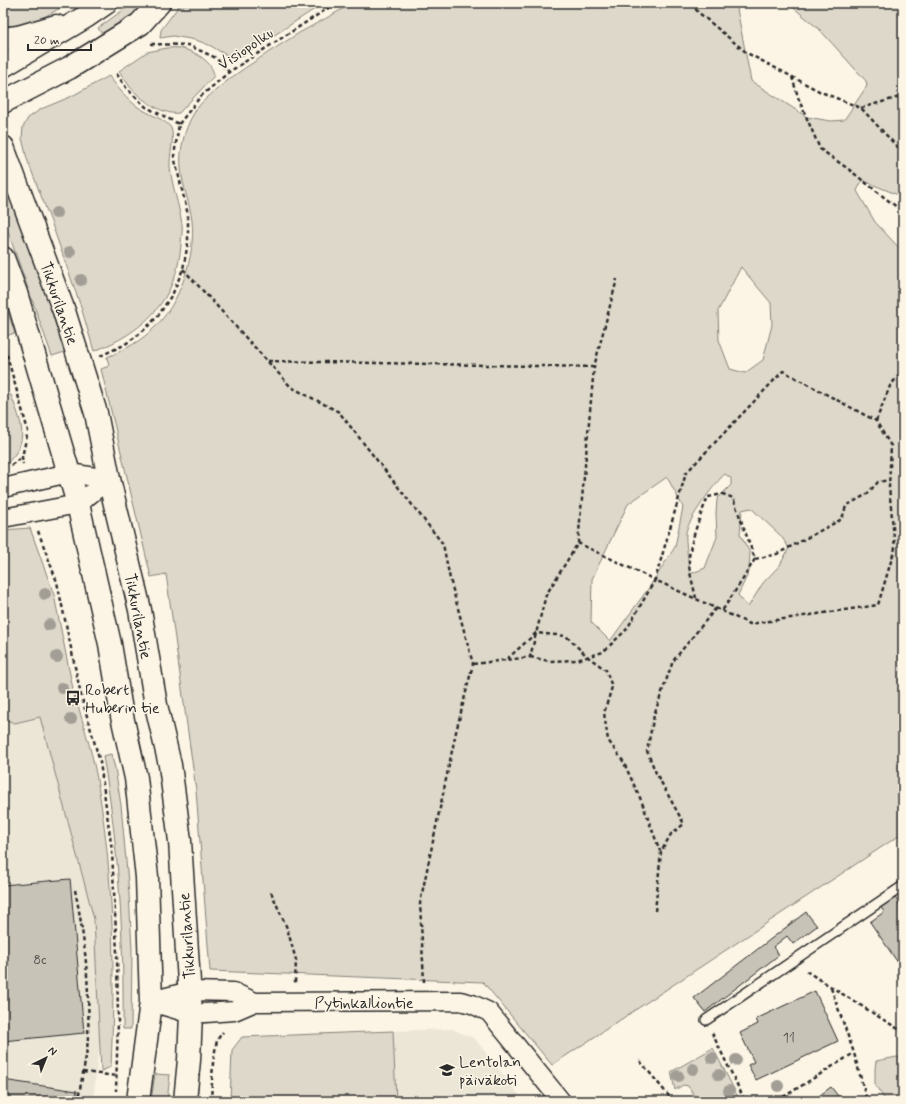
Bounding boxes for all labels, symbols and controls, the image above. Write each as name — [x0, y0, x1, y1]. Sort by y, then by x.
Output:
street label: Visiopolku — [214, 23, 278, 75]
scale bar — [28, 26, 91, 52]
text: 20 m — [34, 33, 60, 49]
street label: Tikkurilantie — [35, 259, 83, 348]
street label: Tikkurilantie — [119, 572, 156, 661]
place label: Robert Huberin tie — [85, 680, 160, 719]
bus stop icon: Robert Huberin tie — [64, 689, 82, 707]
street label: Tikkurilantie — [174, 892, 201, 980]
house number: 8c — [33, 951, 47, 969]
street label: Pytinkalliontie — [314, 993, 414, 1014]
house number: 11 — [783, 1029, 795, 1047]
north arrow — [26, 1038, 66, 1078]
text: N — [45, 1044, 60, 1059]
place label: Lentolan päiväkoti — [459, 1052, 521, 1091]
school or university icon: Lentolan päiväkoti — [438, 1061, 456, 1079]

